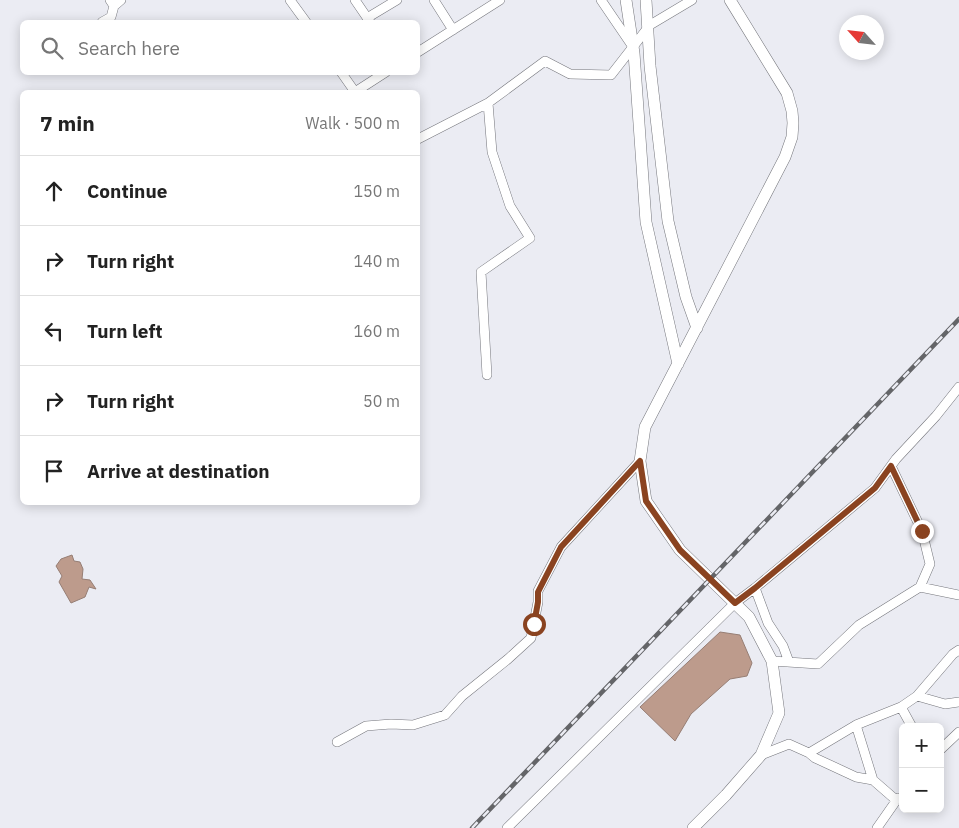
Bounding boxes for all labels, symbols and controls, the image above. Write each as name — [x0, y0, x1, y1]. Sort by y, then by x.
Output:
north arrow — [839, 15, 884, 60]
search box — [20, 20, 420, 75]
icon: search — [38, 34, 66, 62]
text: Search here — [78, 36, 180, 60]
text: 7 min — [40, 109, 95, 137]
text: Walk · 500 m — [305, 113, 400, 133]
icon: ahead — [40, 177, 68, 205]
text: Continue — [87, 179, 167, 203]
text: 150 m — [353, 181, 400, 201]
icon: right — [40, 247, 68, 275]
text: Turn right — [87, 249, 174, 273]
text: 140 m — [353, 251, 400, 271]
icon: left — [40, 317, 68, 345]
text: Turn left — [87, 319, 163, 343]
text: 160 m — [353, 321, 400, 341]
icon: right — [40, 387, 68, 415]
text: Turn right — [87, 389, 174, 413]
text: 50 m — [363, 391, 400, 411]
icon: arrive — [40, 457, 68, 485]
text: Arrive at destination — [87, 459, 270, 483]
route end — [911, 520, 934, 543]
route start — [523, 613, 546, 636]
map controls — [899, 723, 944, 813]
button: + — [899, 723, 944, 768]
button: − — [899, 768, 944, 813]

